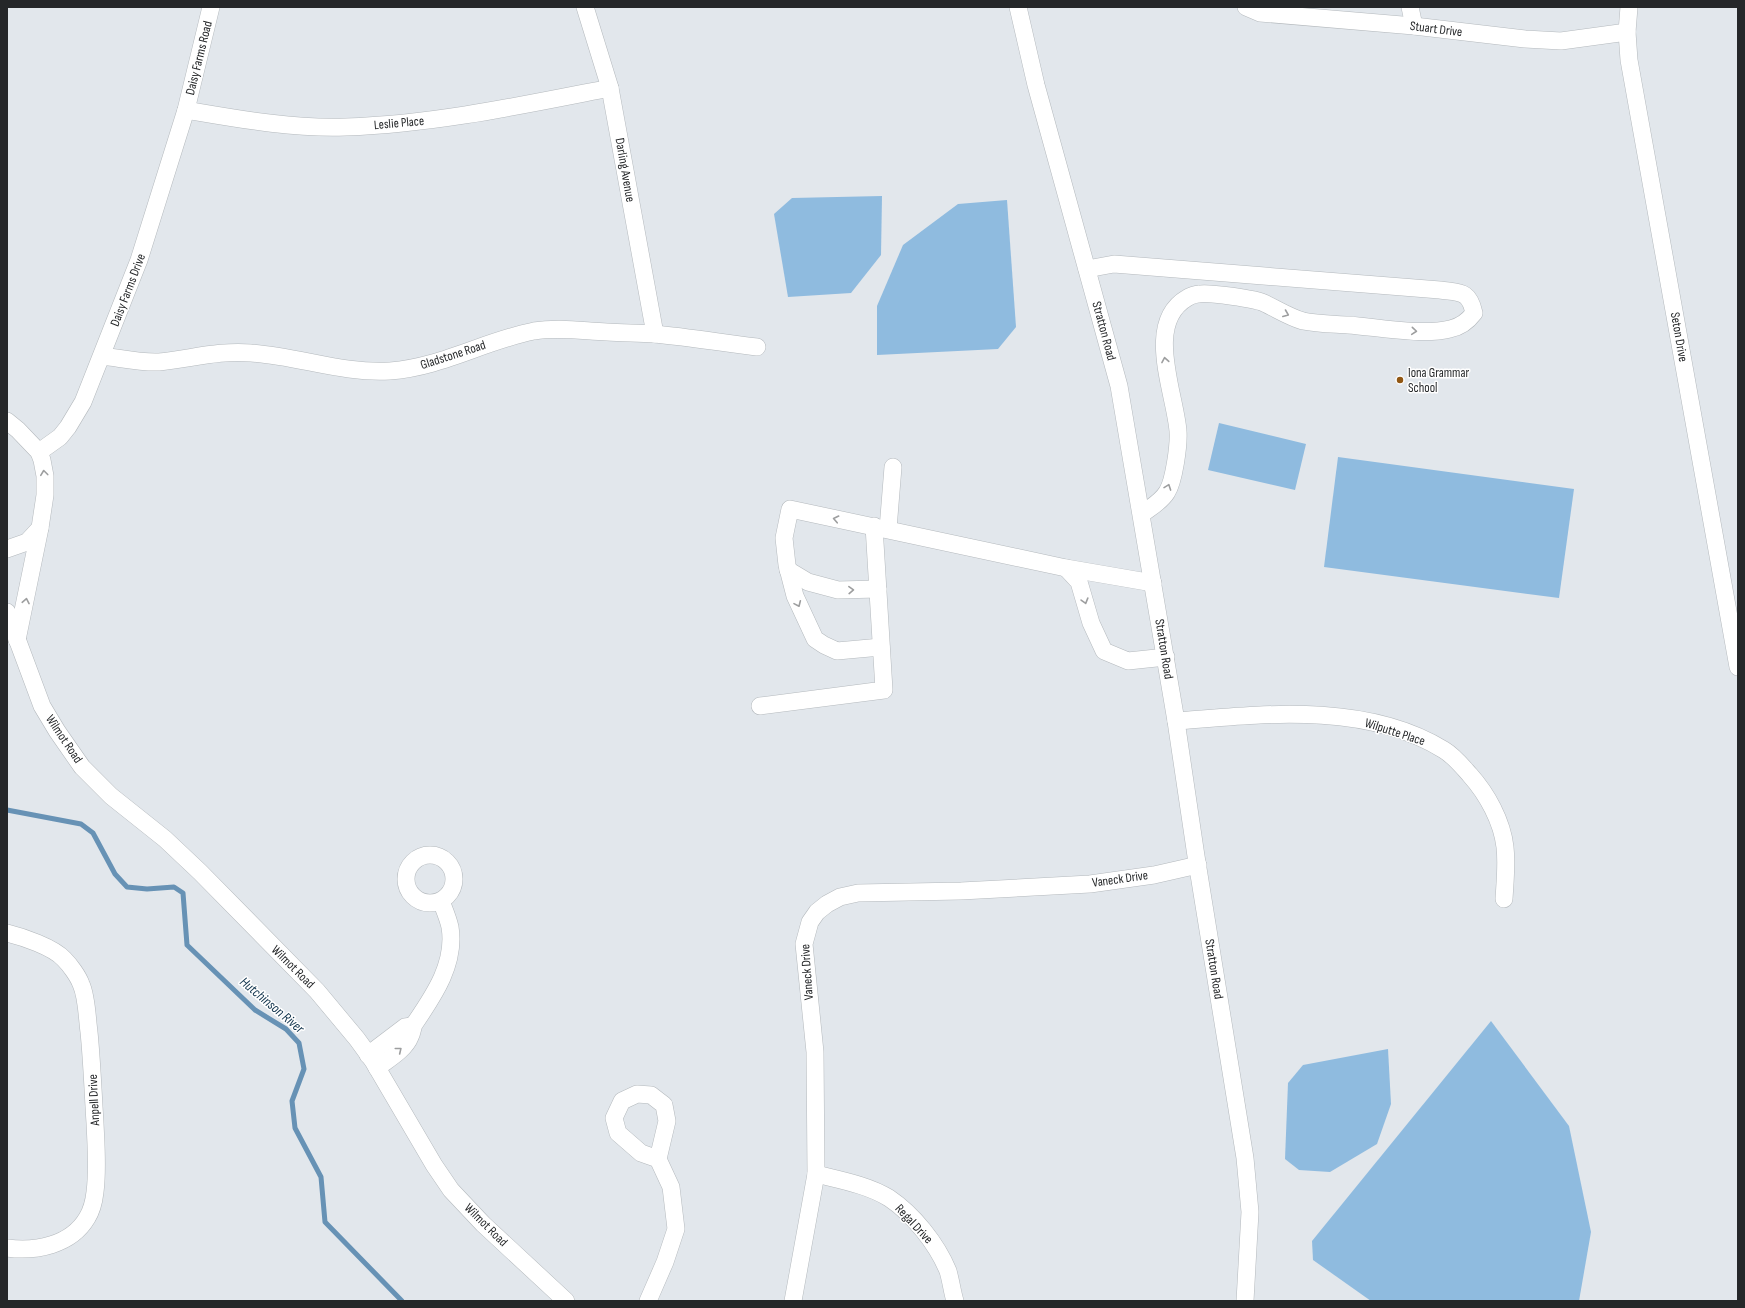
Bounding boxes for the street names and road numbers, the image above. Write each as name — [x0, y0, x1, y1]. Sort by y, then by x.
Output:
street label: Stuart Drive — [1409, 18, 1463, 40]
street label: Daisy Farms Road — [182, 19, 216, 97]
street label: Leslie Place — [373, 113, 425, 133]
street label: Darling Avenue — [611, 137, 639, 203]
street label: Daisy Farms Drive — [107, 251, 149, 329]
street label: Stratton Road — [1088, 300, 1120, 362]
street label: Seton Drive — [1667, 311, 1691, 363]
street label: Gladstone Road — [418, 337, 488, 373]
street label: Stratton Road — [1151, 618, 1177, 680]
street label: Wilmot Road — [42, 712, 86, 766]
street label: Wilputte Place — [1363, 715, 1427, 749]
street label: Vaneck Drive — [1091, 867, 1149, 891]
street label: Stratton Road — [1201, 938, 1227, 1000]
street label: Wilmot Road — [268, 942, 318, 992]
street label: Vaneck Drive — [797, 943, 817, 1001]
street label: Anpell Drive — [85, 1074, 103, 1127]
street label: Wilmot Road — [461, 1200, 511, 1250]
street label: Regal Drive — [892, 1201, 936, 1247]

